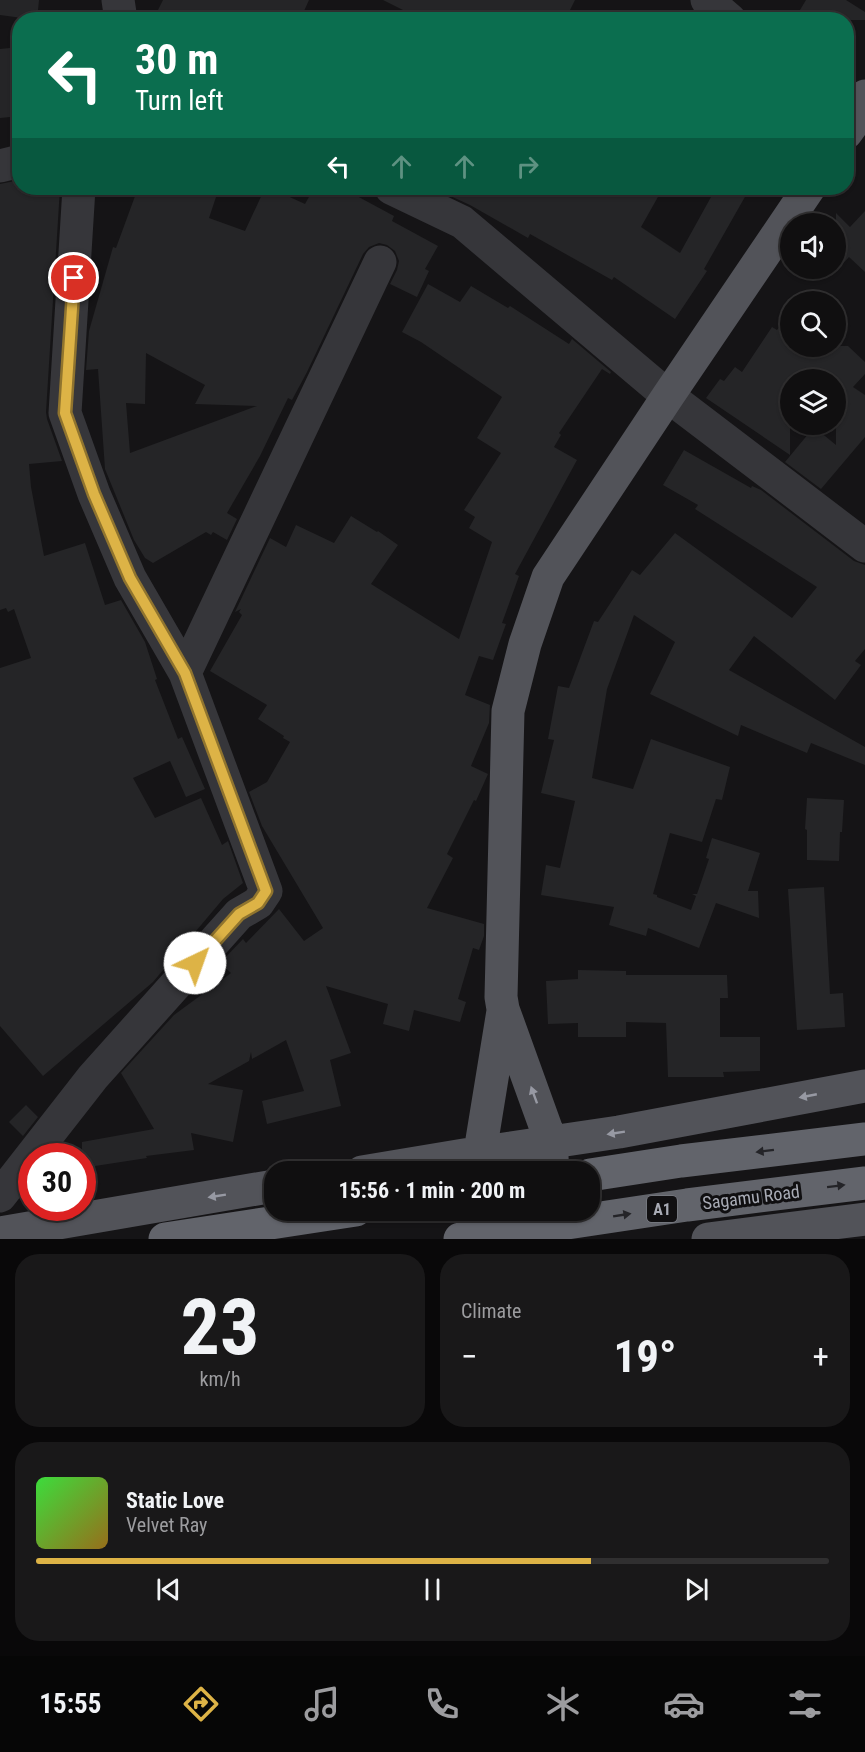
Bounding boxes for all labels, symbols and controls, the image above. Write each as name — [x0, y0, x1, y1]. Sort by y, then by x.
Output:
text: 30 m — [135, 35, 218, 84]
icon: left — [36, 36, 114, 114]
text: Turn left — [135, 85, 224, 117]
icon: left — [322, 150, 355, 183]
icon: ahead — [385, 150, 418, 183]
icon: ahead — [448, 150, 481, 183]
icon: right — [511, 150, 544, 183]
map controls — [780, 213, 846, 435]
button: sound — [780, 213, 846, 279]
pin — [48, 252, 99, 303]
icon: arrive — [57, 261, 90, 294]
button: search — [780, 291, 846, 357]
button: layers — [780, 369, 846, 435]
position arrow — [163, 931, 227, 995]
one-way arrow — [529, 1086, 539, 1104]
one-way arrow — [798, 1092, 817, 1101]
one-way arrow — [606, 1128, 625, 1137]
speed limit sign: 30 — [18, 1143, 96, 1221]
one-way arrow — [756, 1146, 775, 1156]
text: 15:56 · 1 min · 200 m — [339, 1178, 525, 1203]
street label: Sagamu Road — [701, 1181, 801, 1213]
one-way arrow — [827, 1182, 846, 1191]
one-way arrow — [207, 1192, 226, 1201]
road number: A1 — [647, 1196, 677, 1222]
one-way arrow — [612, 1210, 631, 1219]
text: 23 — [181, 1282, 259, 1373]
text: Climate — [461, 1299, 521, 1323]
text: 19° — [614, 1330, 677, 1383]
text: − — [461, 1337, 478, 1376]
text: + — [813, 1337, 829, 1376]
text: km/h — [199, 1367, 241, 1391]
text: Static Love — [126, 1488, 224, 1513]
text: Velvet Ray — [126, 1513, 207, 1537]
icon: previous — [152, 1573, 185, 1606]
icon: pause — [416, 1573, 449, 1606]
icon: next — [680, 1573, 713, 1606]
icon: directions — [180, 1683, 222, 1725]
icon: music — [301, 1683, 343, 1725]
icon: phone — [421, 1683, 463, 1725]
icon: climate — [542, 1683, 584, 1725]
icon: car — [663, 1683, 705, 1725]
icon: filters — [784, 1683, 826, 1725]
text: 15:55 — [39, 1688, 101, 1720]

